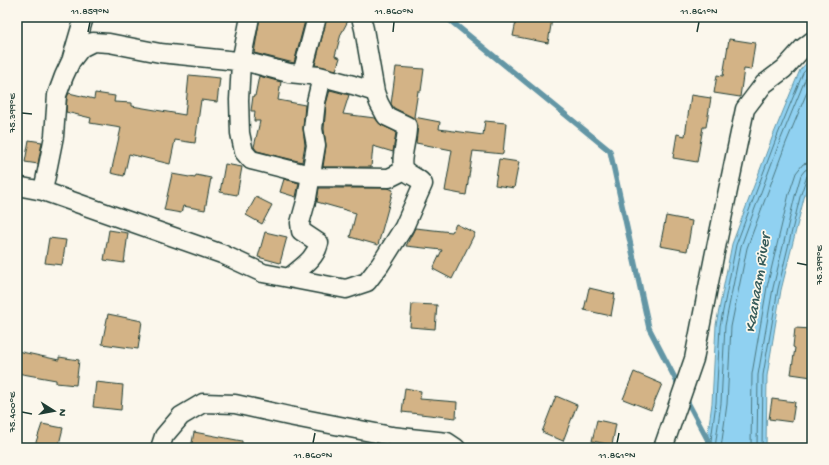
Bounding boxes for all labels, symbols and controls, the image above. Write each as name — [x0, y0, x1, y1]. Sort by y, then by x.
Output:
text: 11.859°N — [70, 6, 109, 18]
text: 11.860°N — [374, 6, 414, 18]
text: 11.861°N — [680, 6, 718, 18]
text: 75.399°E — [7, 92, 19, 134]
water label: Kaanaam River — [742, 229, 777, 334]
text: 75.399°E — [814, 244, 826, 286]
text: 75.400°E — [7, 391, 19, 433]
north arrow — [34, 391, 74, 431]
text: N — [55, 408, 68, 417]
text: 11.860°N — [293, 450, 333, 462]
text: 11.861°N — [598, 450, 636, 462]

